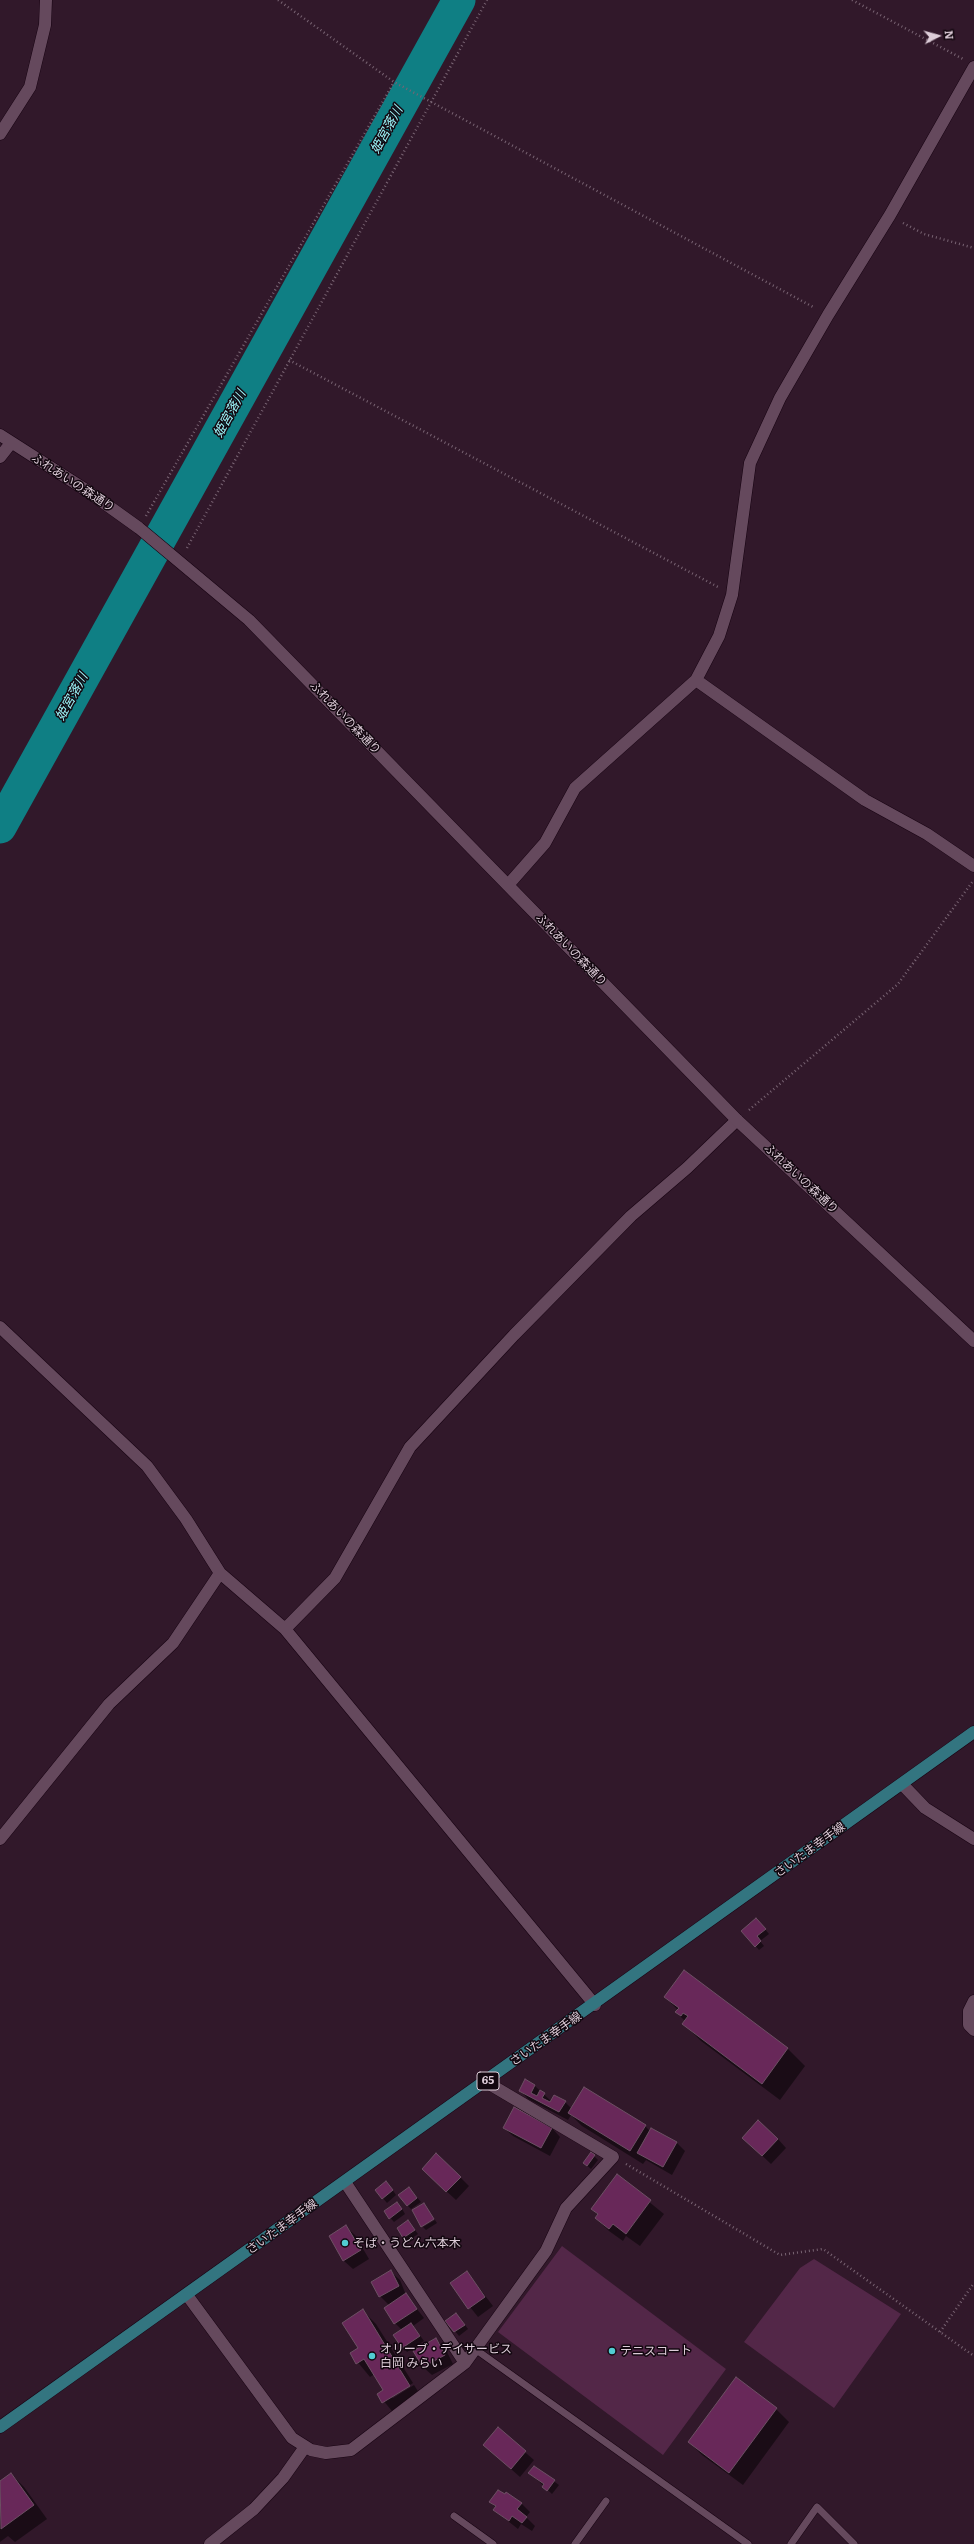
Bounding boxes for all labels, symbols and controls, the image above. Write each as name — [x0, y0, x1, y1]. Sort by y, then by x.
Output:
north arrow — [918, 16, 958, 56]
text: N — [941, 29, 958, 40]
water label: 姫宮落川 — [368, 103, 406, 157]
water label: 姫宮落川 — [211, 387, 249, 441]
street label: ふれあいの森通り — [29, 451, 117, 515]
water label: 姫宮落川 — [53, 670, 91, 724]
street label: ふれあいの森通り — [306, 678, 384, 758]
street label: ふれあいの森通り — [532, 910, 610, 990]
street label: ふれあいの森通り — [761, 1141, 841, 1217]
street label: さいたま幸手線 — [772, 1819, 848, 1881]
street label: さいたま幸手線 — [507, 2009, 585, 2069]
road number: 65 — [477, 2072, 499, 2090]
street label: さいたま幸手線 — [244, 2196, 320, 2258]
place label: そば・うどん六本木 — [353, 2236, 461, 2250]
marker: そば・うどん六本木 — [340, 2238, 350, 2248]
place label: オリーブ・デイサービス 白岡 みらい — [380, 2342, 512, 2370]
place label: テニスコート — [620, 2344, 692, 2358]
marker: テニスコート — [607, 2346, 617, 2356]
marker: オリーブ・デイサービス 白岡 みらい — [367, 2351, 377, 2361]

